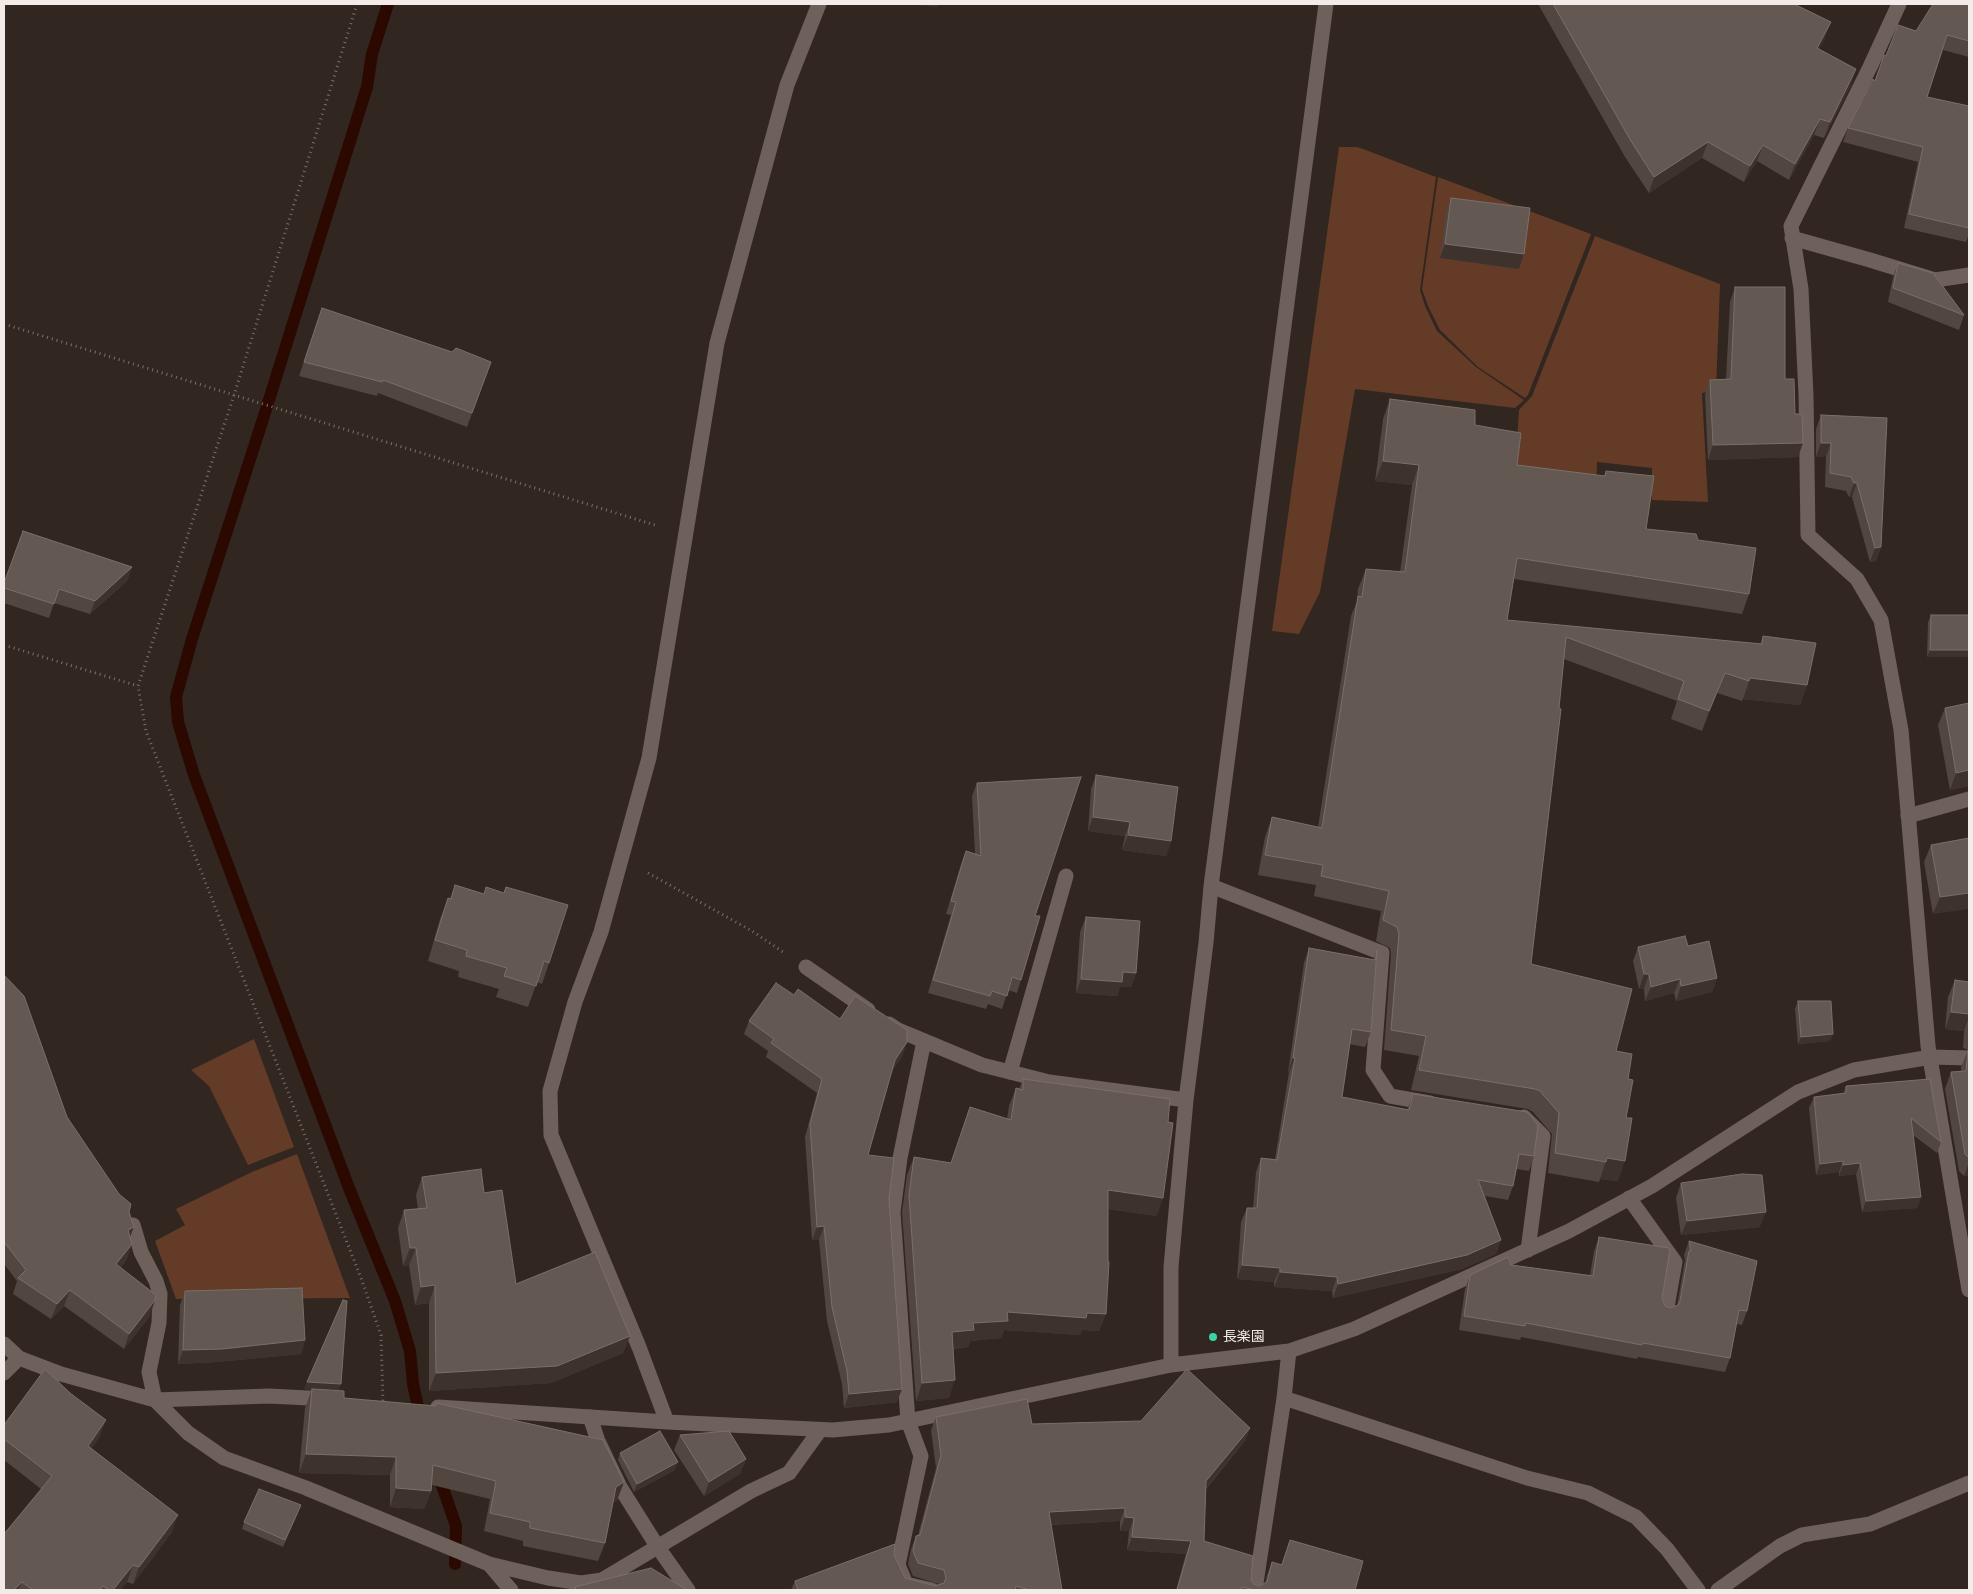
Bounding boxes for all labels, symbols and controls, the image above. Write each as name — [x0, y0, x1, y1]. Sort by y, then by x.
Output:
place label: 長楽園 — [1223, 1329, 1265, 1345]
marker: 長楽園 — [1207, 1331, 1219, 1343]

